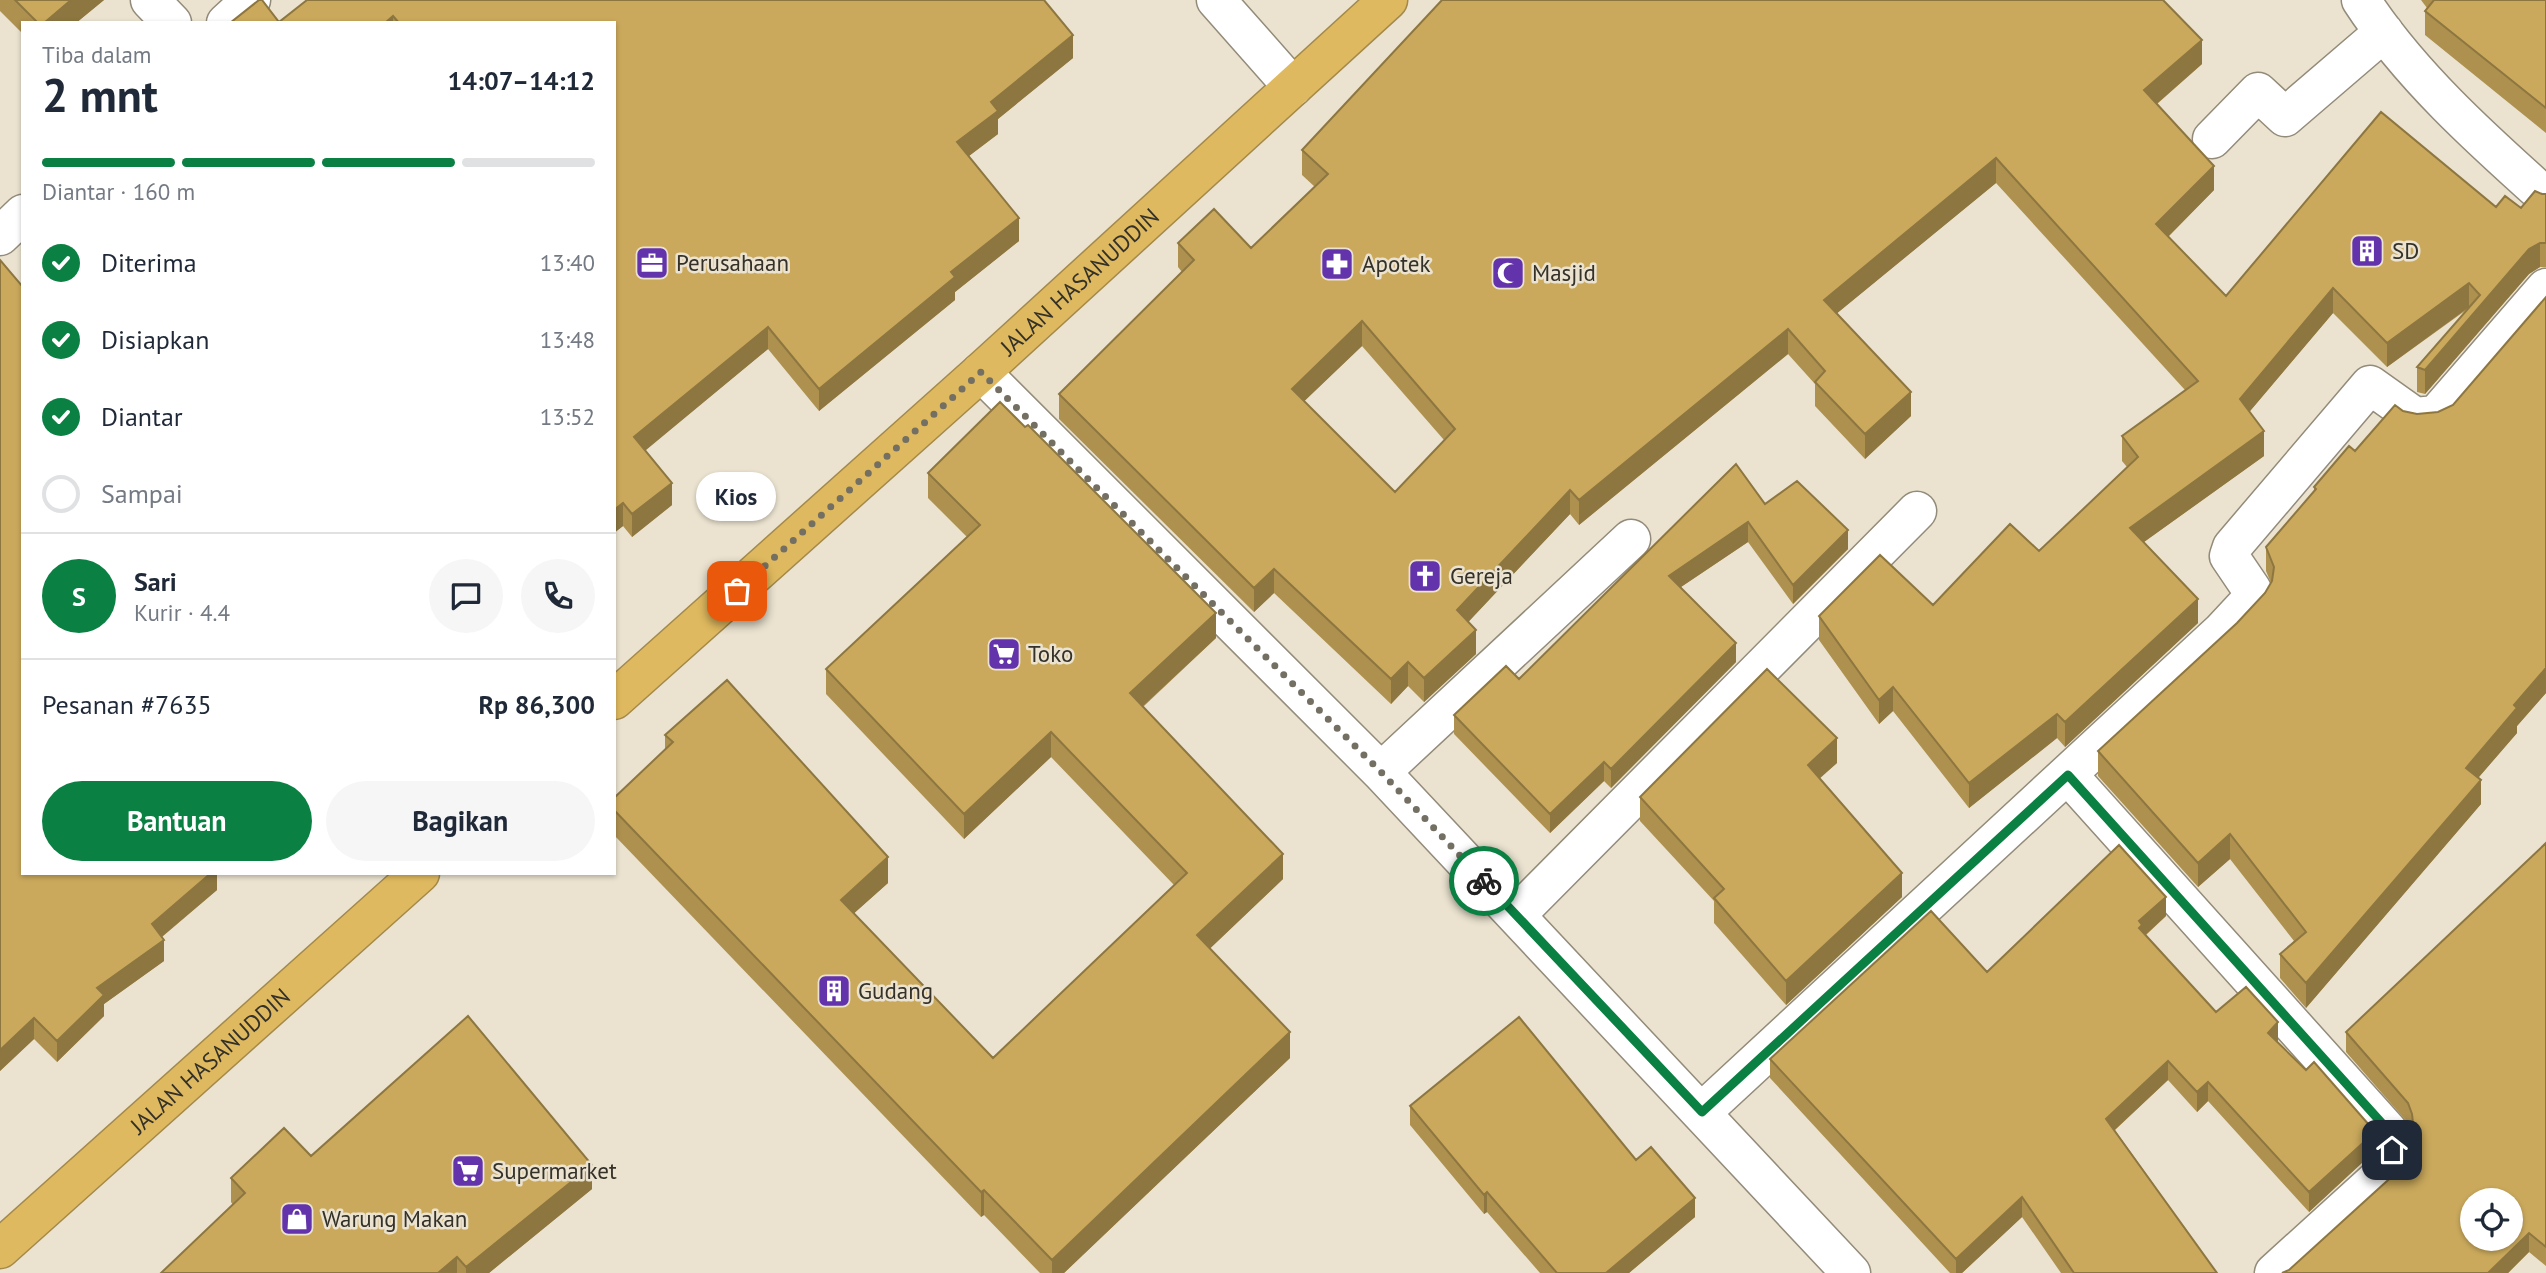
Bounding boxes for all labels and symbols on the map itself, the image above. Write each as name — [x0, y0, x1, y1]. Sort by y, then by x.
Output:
street label: JALAN HASANUDDIN — [993, 202, 1165, 362]
building icon: SD — [2348, 232, 2386, 270]
place label: SD — [2392, 236, 2419, 265]
office icon: Perusahaan — [633, 244, 671, 282]
pharmacy icon: Apotek — [1318, 245, 1356, 283]
place label: Perusahaan — [676, 248, 789, 277]
place label: Apotek — [1362, 249, 1430, 278]
mosque icon: Masjid — [1489, 254, 1527, 292]
place label: Masjid — [1532, 258, 1596, 287]
callout: Kios — [697, 472, 777, 521]
church icon: Gereja — [1406, 557, 1444, 595]
pin — [707, 561, 767, 621]
place label: Gereja — [1450, 561, 1513, 590]
supermarket icon: Toko — [985, 635, 1023, 673]
place label: Toko — [1028, 639, 1073, 668]
courier — [1449, 846, 1519, 916]
building icon: Gudang — [815, 972, 853, 1010]
place label: Gudang — [858, 976, 933, 1005]
street label: JALAN HASANUDDIN — [123, 981, 296, 1140]
pin — [2362, 1120, 2422, 1180]
supermarket icon: Supermarket — [449, 1152, 487, 1190]
place label: Supermarket — [492, 1156, 617, 1185]
shop icon: Warung Makan — [278, 1200, 316, 1238]
place label: Warung Makan — [322, 1204, 467, 1233]

